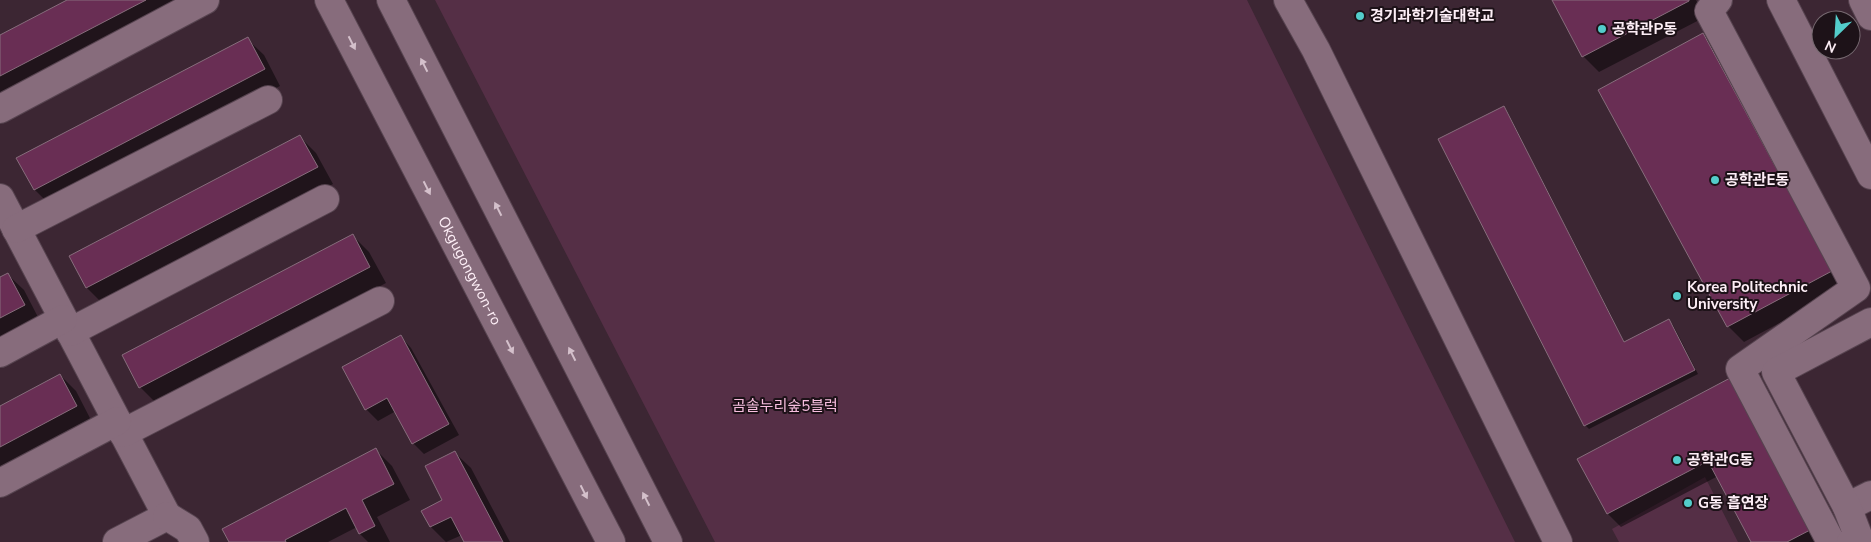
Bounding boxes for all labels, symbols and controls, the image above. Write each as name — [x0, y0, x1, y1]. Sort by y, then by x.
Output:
place label: 경기과학기술대학교 — [1370, 6, 1494, 26]
marker: 경기과학기술대학교 — [1354, 10, 1366, 22]
north arrow — [1811, 10, 1861, 60]
place label: 공학관P동 — [1612, 19, 1677, 39]
marker: 공학관P동 — [1596, 23, 1608, 35]
one-way arrow — [348, 36, 356, 51]
text: N — [1822, 36, 1839, 57]
one-way arrow — [420, 58, 428, 72]
place label: 공학관E동 — [1725, 170, 1789, 190]
marker: 공학관E동 — [1709, 174, 1721, 186]
one-way arrow — [423, 180, 431, 195]
one-way arrow — [494, 202, 502, 217]
street label: Okgugongwon-ro — [433, 213, 506, 328]
place label: Korea Politechnic University — [1687, 277, 1808, 314]
marker: Korea Politechnic University — [1671, 290, 1683, 302]
one-way arrow — [506, 340, 514, 355]
one-way arrow — [568, 347, 576, 361]
park label: 곰솔누리숲5블럭 — [732, 396, 838, 416]
place label: 공학관G동 — [1687, 450, 1753, 470]
marker: 공학관G동 — [1671, 454, 1683, 466]
one-way arrow — [580, 484, 588, 499]
one-way arrow — [642, 491, 650, 506]
place label: G동 흡연장 — [1698, 493, 1768, 513]
marker: G동 흡연장 — [1682, 497, 1694, 509]

